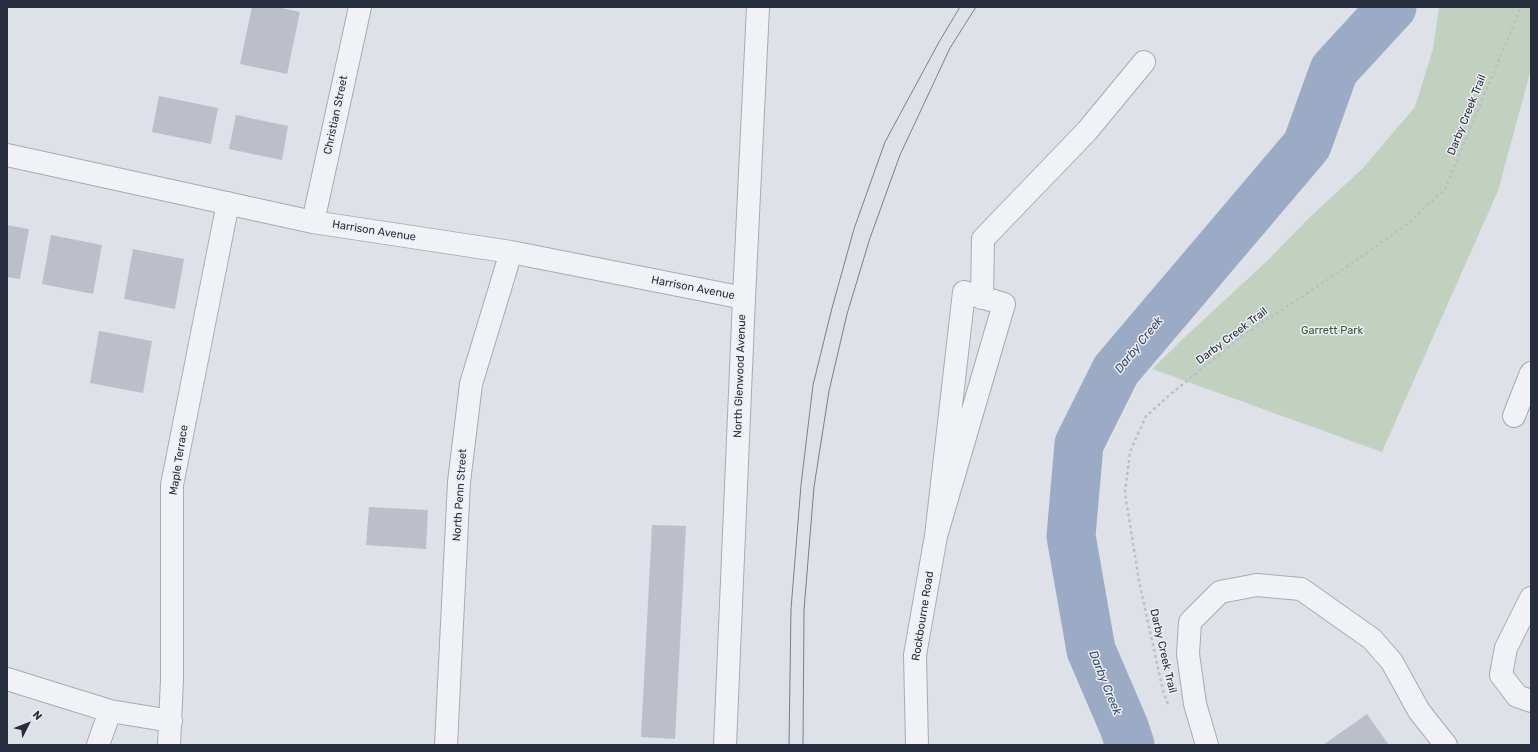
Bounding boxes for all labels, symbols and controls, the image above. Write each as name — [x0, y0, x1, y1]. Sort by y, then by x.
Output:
street label: Darby Creek Trail — [1445, 73, 1489, 157]
street label: Christian Street — [321, 74, 351, 156]
street label: Harrison Avenue — [331, 218, 417, 244]
street label: Harrison Avenue — [650, 273, 736, 303]
street label: Darby Creek Trail — [1194, 305, 1270, 367]
street label: North Glenwood Avenue — [731, 314, 749, 438]
water label: Darby Creek — [1112, 314, 1166, 376]
park label: Garrett Park — [1301, 324, 1363, 338]
street label: Maple Terrace — [167, 424, 191, 496]
street label: North Penn Street — [450, 448, 470, 542]
street label: Rockbourne Road — [909, 570, 937, 662]
street label: Darby Creek Trail — [1147, 608, 1179, 694]
water label: Darby Creek — [1085, 649, 1125, 717]
north arrow — [8, 704, 48, 744]
text: N — [30, 708, 45, 723]

